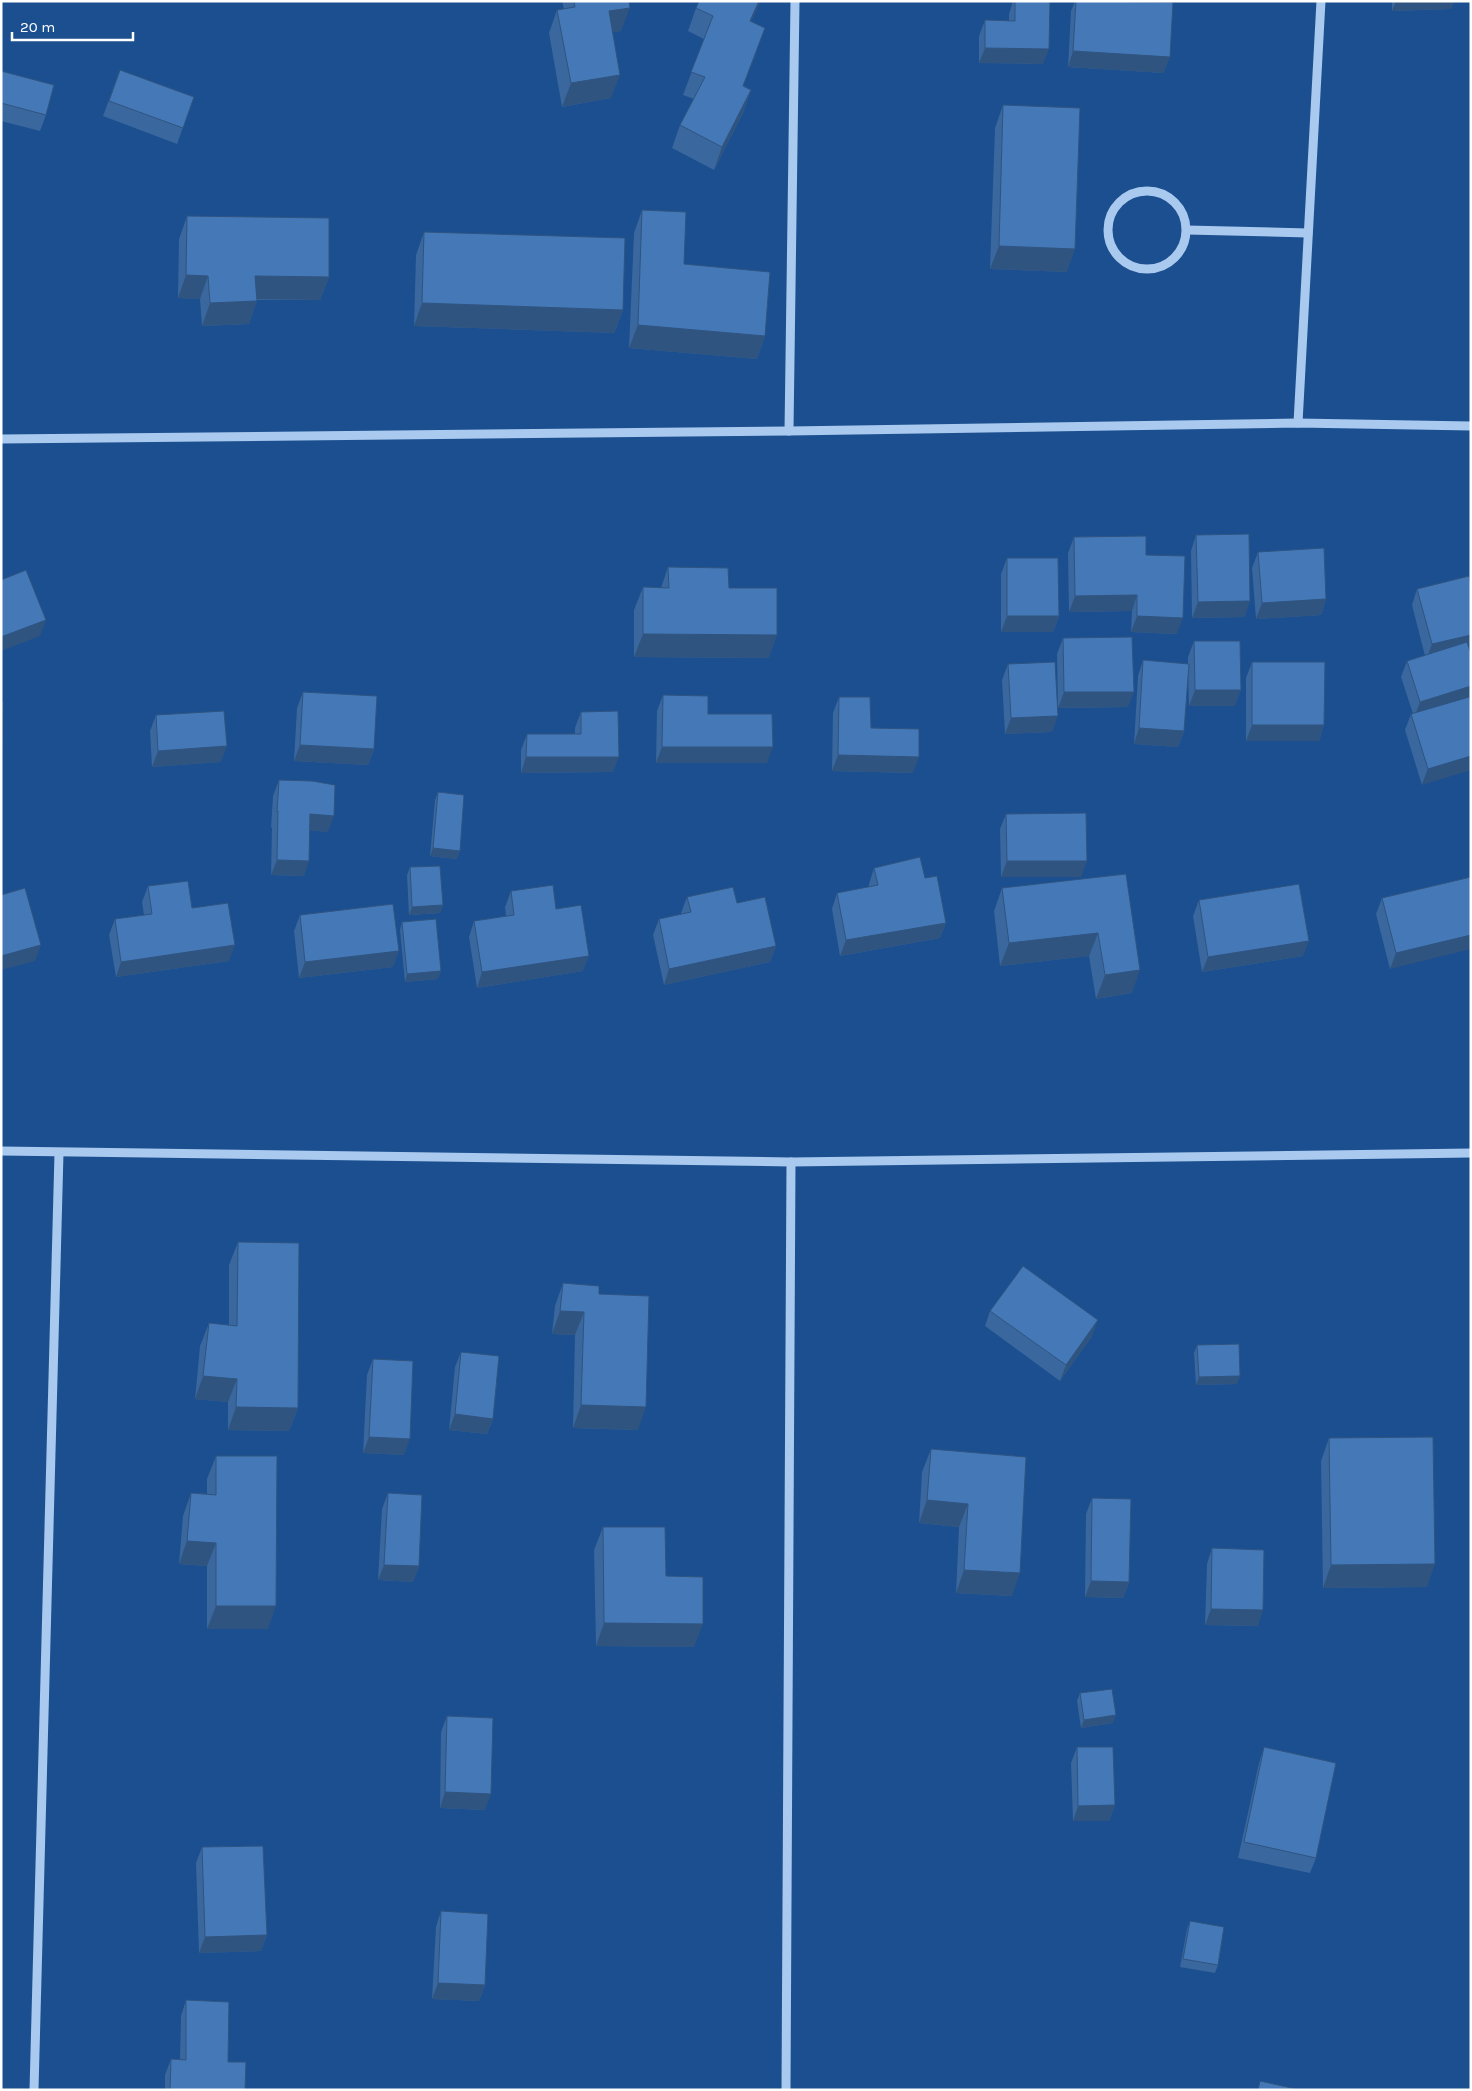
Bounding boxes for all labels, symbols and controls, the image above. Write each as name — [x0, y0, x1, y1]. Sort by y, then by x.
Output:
scale bar — [12, 10, 134, 42]
text: 20 m — [20, 18, 55, 36]

